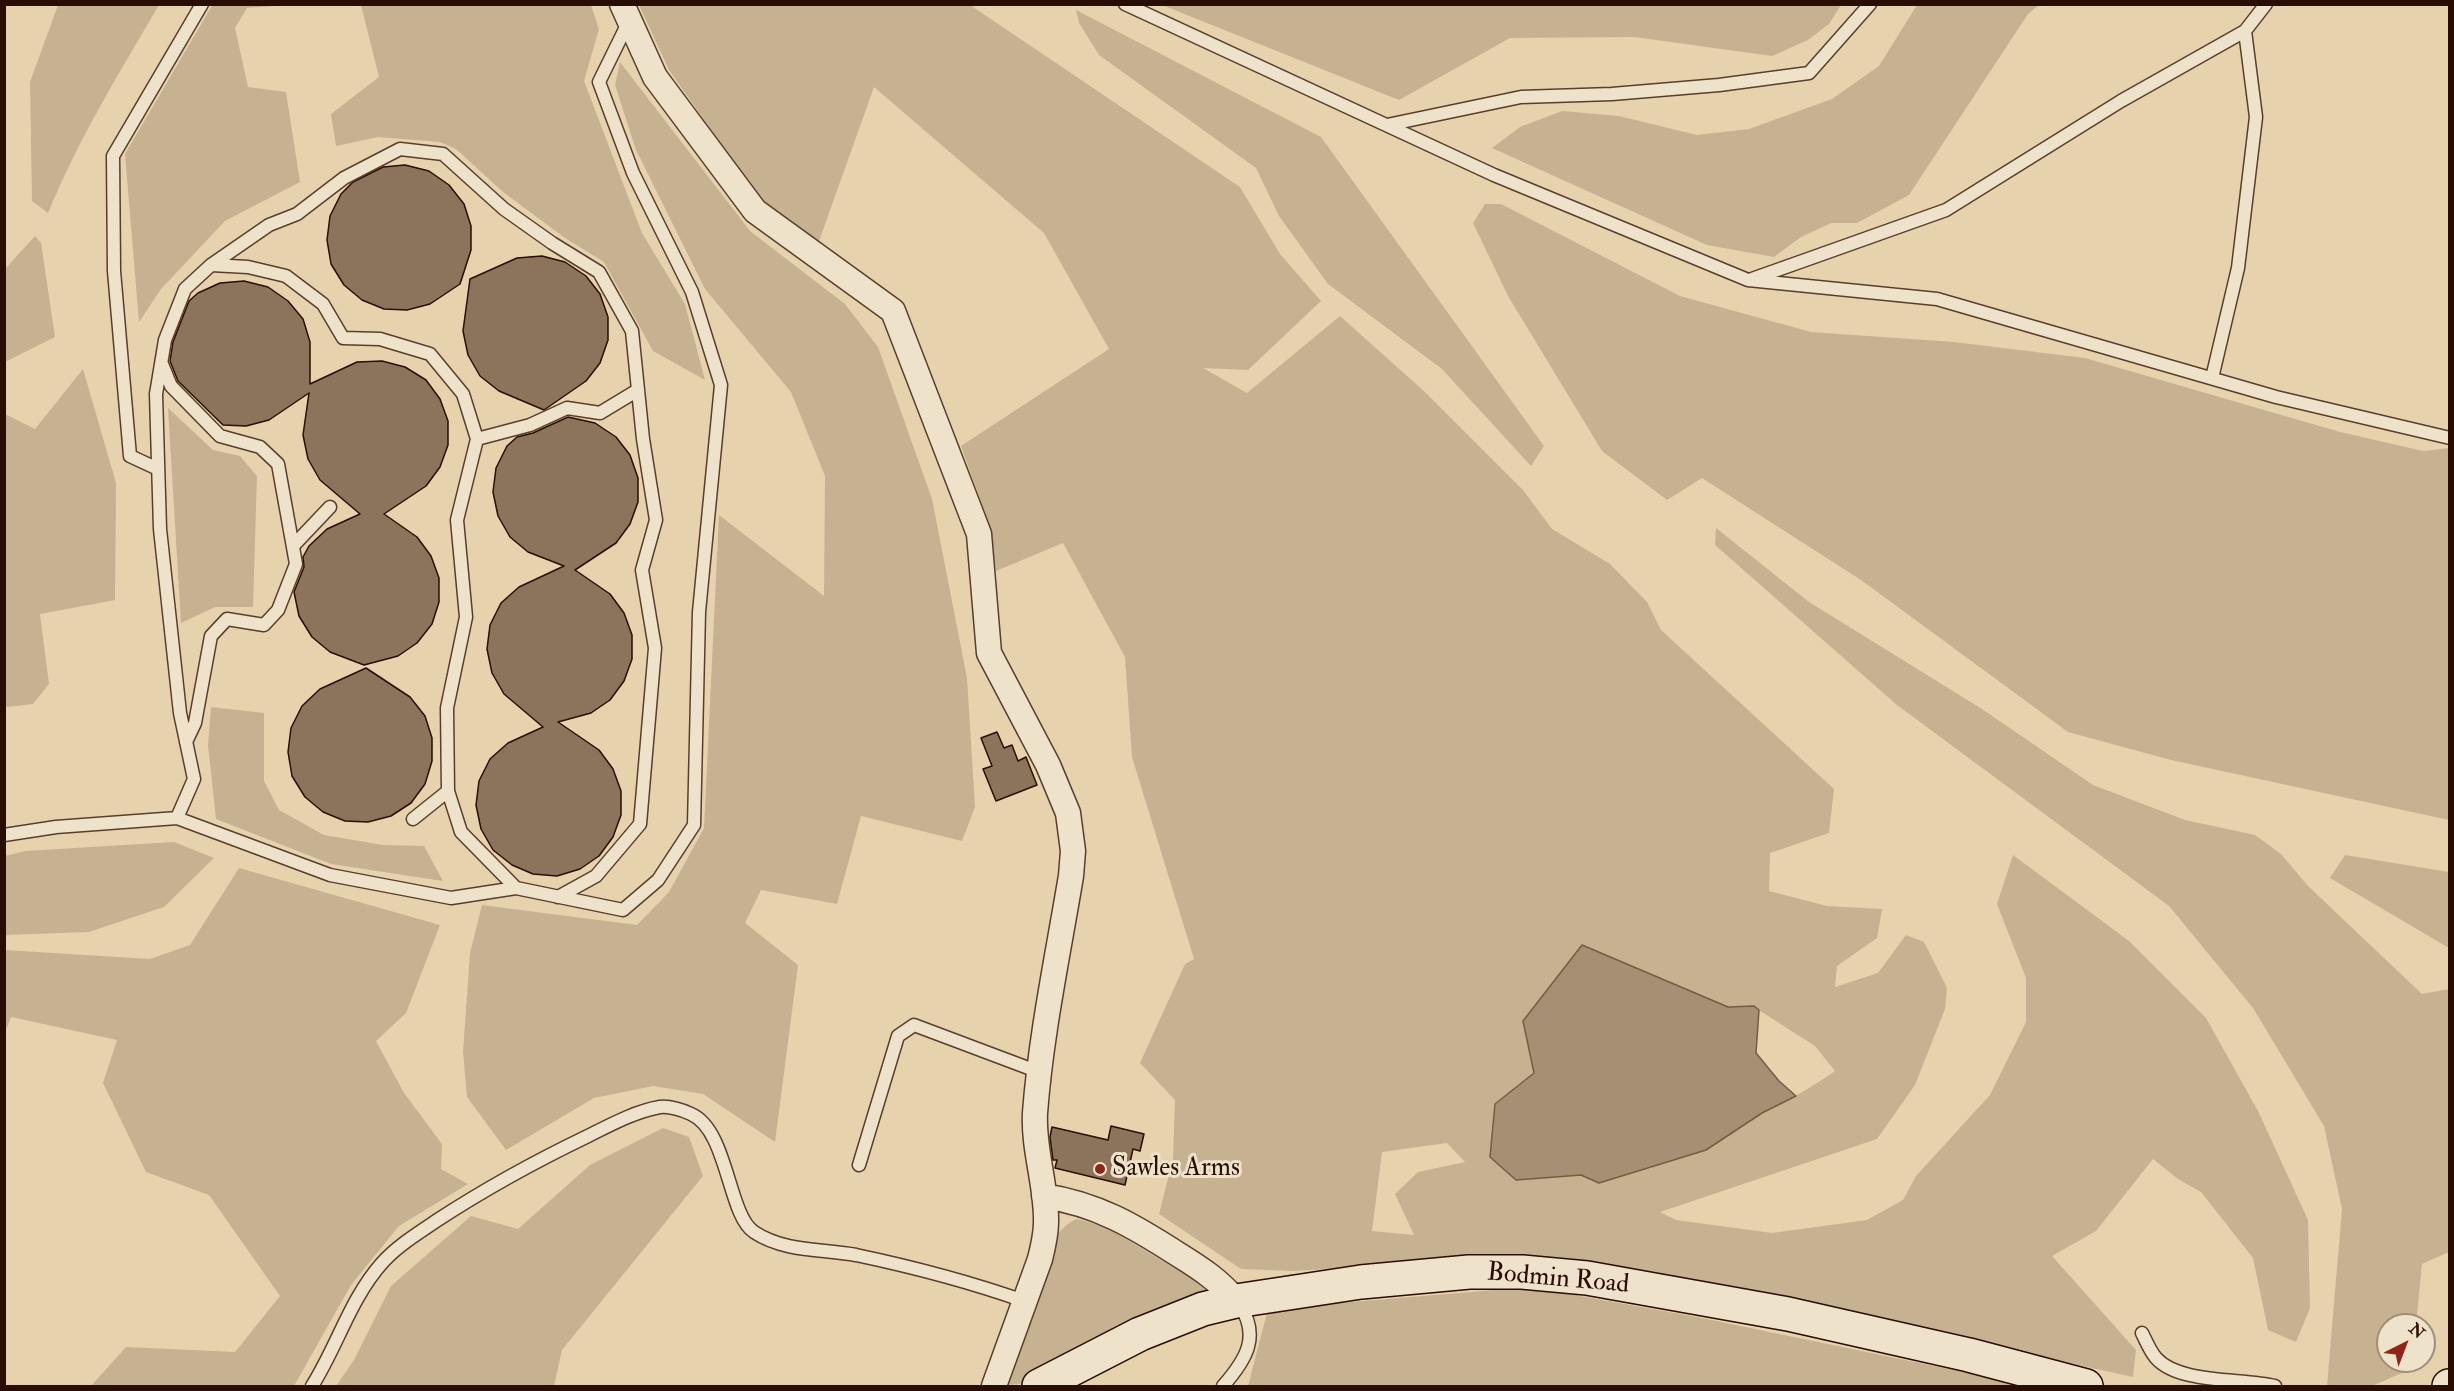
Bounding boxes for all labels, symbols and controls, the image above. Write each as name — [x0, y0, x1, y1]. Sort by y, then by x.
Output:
place label: Sawles Arms — [1112, 1153, 1240, 1185]
marker: Sawles Arms — [1093, 1162, 1107, 1176]
street label: Bodmin Road — [1486, 1258, 1630, 1302]
north arrow — [2376, 1313, 2436, 1373]
text: N — [2405, 1319, 2429, 1343]

